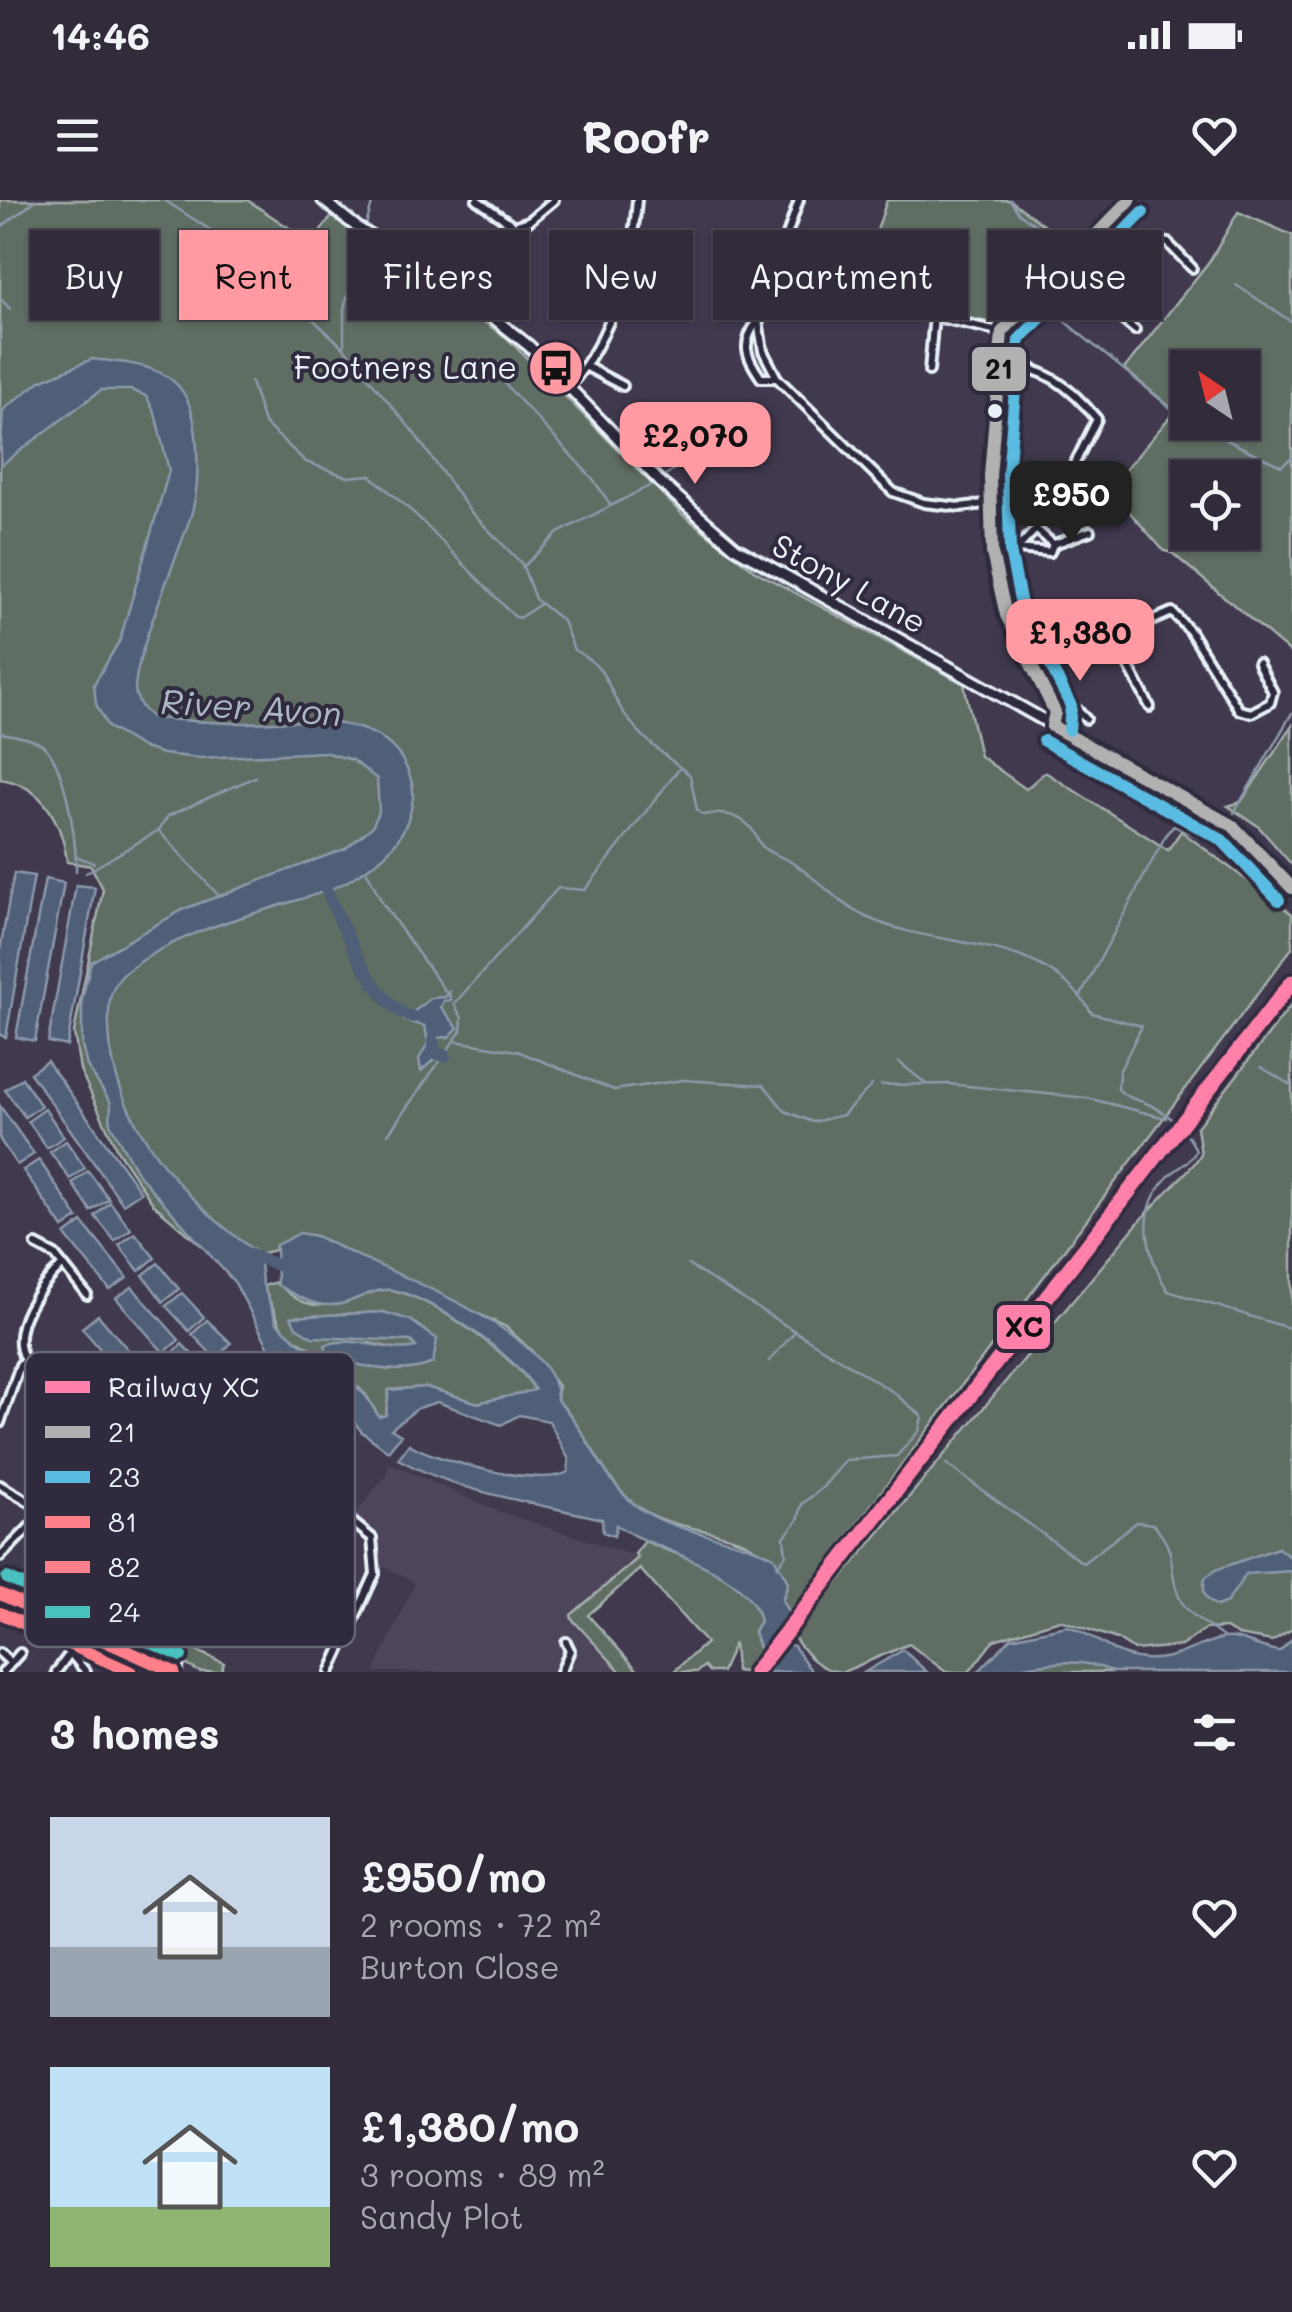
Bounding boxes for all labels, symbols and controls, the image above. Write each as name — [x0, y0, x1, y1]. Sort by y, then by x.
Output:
text: 14:46 — [50, 10, 150, 60]
text: Roofr — [582, 106, 710, 164]
icon: menu — [50, 108, 105, 163]
icon: heart — [1187, 108, 1242, 163]
chip: Buy — [30, 230, 159, 320]
chip: Rent — [179, 230, 328, 320]
chip: Filters — [348, 230, 529, 320]
chip: New — [549, 230, 693, 320]
chip: Apartment — [713, 230, 968, 320]
chip: House — [988, 230, 1162, 320]
bus stop icon: Footners Lane — [526, 338, 586, 398]
place label: Footners Lane — [293, 345, 517, 387]
line badge: 21 — [970, 345, 1028, 393]
text: 21 — [985, 350, 1013, 386]
north arrow — [1170, 350, 1260, 440]
map controls — [1170, 350, 1260, 550]
unlabelled marker — [985, 401, 1005, 421]
pin: £2,070 — [614, 402, 776, 487]
text: £2,070 — [642, 413, 748, 455]
button: locate — [1170, 460, 1260, 550]
pin: £950 — [1012, 461, 1130, 546]
text: £950 — [1032, 472, 1110, 514]
street label: Stony Lane — [765, 523, 935, 643]
pin: £1,380 — [999, 599, 1161, 684]
text: £1,380 — [1028, 610, 1132, 652]
water label: River Avon — [159, 677, 343, 735]
line badge: XC — [995, 1303, 1052, 1351]
text: XC — [1005, 1308, 1043, 1344]
legend — [25, 1352, 355, 1647]
text: Railway XC — [108, 1368, 259, 1404]
text: 21 — [108, 1413, 136, 1449]
text: 23 — [108, 1458, 140, 1494]
text: 81 — [108, 1503, 137, 1539]
text: 82 — [108, 1548, 141, 1584]
text: 24 — [108, 1593, 141, 1629]
text: 3 homes — [50, 1705, 220, 1760]
icon: filters — [1187, 1705, 1242, 1760]
text: £950/mo — [360, 1848, 546, 1903]
icon: home — [130, 1857, 250, 1977]
icon: heart — [1187, 1890, 1242, 1945]
text: 2 rooms · 72 m² — [360, 1903, 601, 1945]
text: Burton Close — [360, 1945, 560, 1987]
text: £1,380/mo — [360, 2098, 579, 2153]
icon: home — [130, 2107, 250, 2227]
icon: heart — [1187, 2140, 1242, 2195]
text: 3 rooms · 89 m² — [360, 2153, 605, 2195]
text: Sandy Plot — [360, 2195, 524, 2237]

